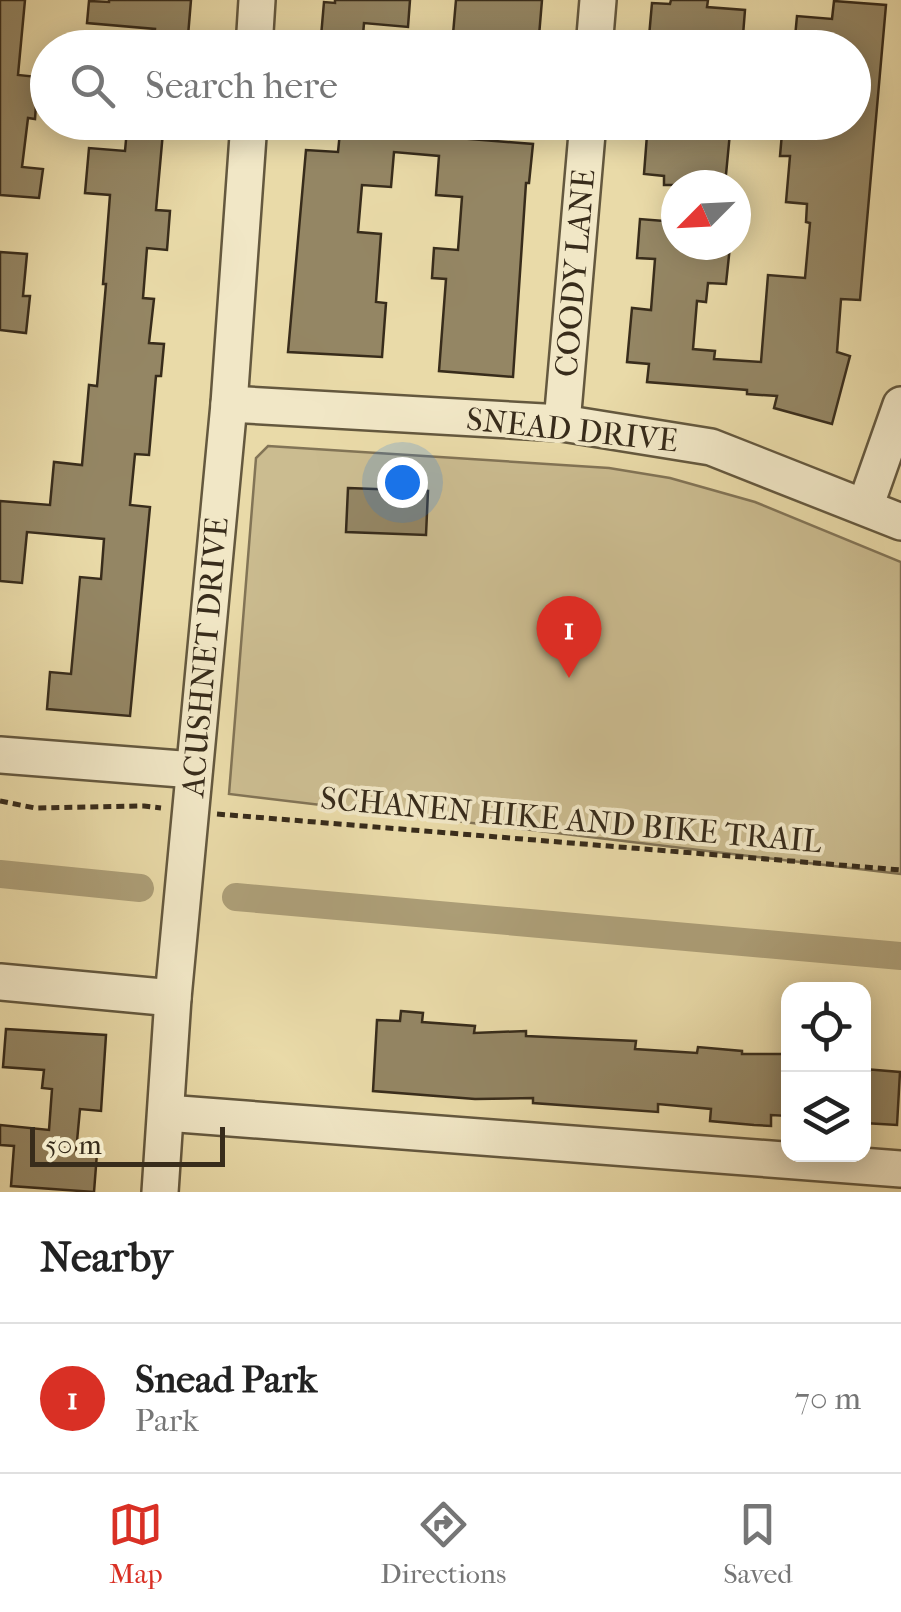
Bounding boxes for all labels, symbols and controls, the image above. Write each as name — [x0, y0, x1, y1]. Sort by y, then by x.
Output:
search box — [30, 30, 871, 140]
icon: search — [65, 58, 120, 113]
text: Search here — [145, 63, 338, 108]
street label: COODY LANE — [547, 168, 603, 378]
north arrow — [661, 170, 751, 260]
street label: SNEAD DRIVE — [464, 400, 680, 460]
your location — [377, 457, 428, 508]
street label: ACUSHNET DRIVE — [174, 516, 236, 800]
pin: 1 — [536, 596, 602, 678]
street label: SCHANEN HIKE AND BIKE TRAIL — [319, 780, 824, 860]
map controls — [781, 982, 871, 1162]
button: locate — [781, 982, 871, 1072]
button: layers — [781, 1072, 871, 1162]
scale bar — [30, 1122, 225, 1166]
text: 50 m — [45, 1128, 102, 1161]
text: Nearby — [40, 1233, 172, 1282]
text: Snead Park — [135, 1357, 317, 1402]
text: 1 — [67, 1380, 78, 1417]
text: 70 m — [795, 1380, 861, 1417]
text: Park — [135, 1402, 199, 1439]
tab: Map — [108, 1497, 163, 1590]
tab: Directions — [380, 1497, 506, 1590]
tab: Saved — [723, 1497, 793, 1590]

